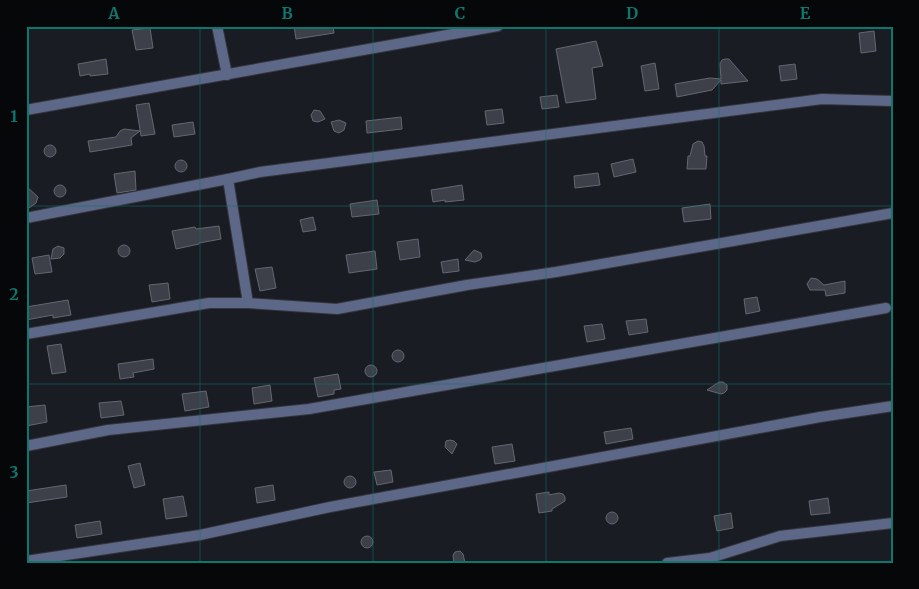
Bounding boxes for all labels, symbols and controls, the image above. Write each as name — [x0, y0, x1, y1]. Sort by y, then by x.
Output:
text: A — [107, 3, 120, 23]
text: B — [281, 3, 293, 23]
text: C — [455, 3, 465, 23]
text: D — [626, 3, 638, 23]
text: E — [800, 3, 811, 23]
text: 1 — [10, 106, 18, 126]
text: 2 — [9, 284, 19, 304]
text: 3 — [9, 462, 19, 482]

